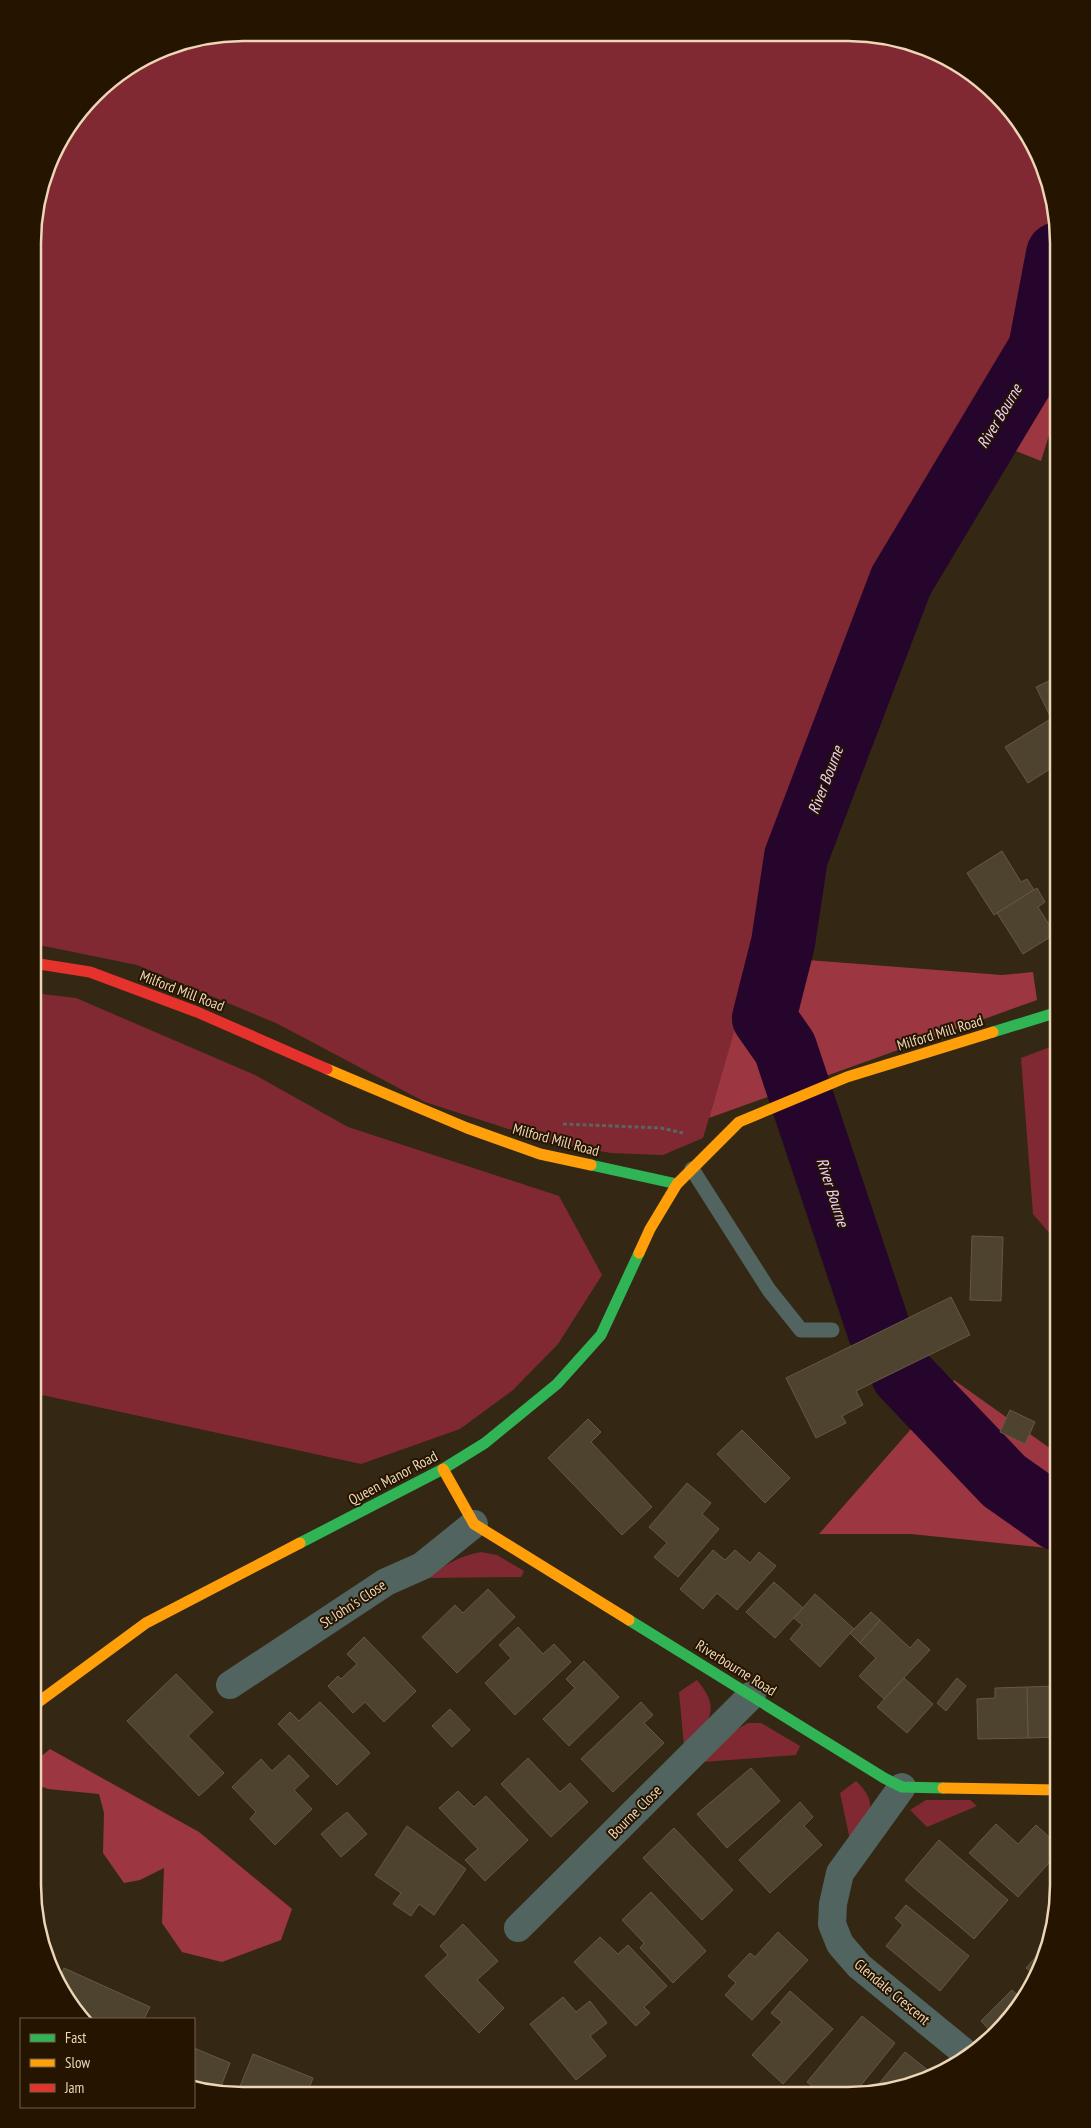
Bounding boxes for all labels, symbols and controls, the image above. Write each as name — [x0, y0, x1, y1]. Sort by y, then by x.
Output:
water label: River Bourne — [972, 379, 1027, 452]
water label: River Bourne — [803, 742, 848, 817]
street label: Milford Mill Road — [137, 966, 227, 1015]
street label: Milford Mill Road — [895, 1010, 985, 1055]
street label: Milford Mill Road — [511, 1119, 602, 1160]
water label: River Bourne — [812, 1155, 854, 1230]
street label: Queen Manor Road — [345, 1446, 441, 1509]
street label: St John's Close — [316, 1575, 389, 1632]
street label: Riverbourne Road — [692, 1635, 780, 1700]
street label: Bourne Close — [604, 1781, 665, 1842]
street label: Glendale Crescent — [851, 1954, 934, 2029]
legend — [20, 2018, 195, 2108]
text: Fast — [65, 2028, 86, 2047]
text: Slow — [65, 2053, 90, 2072]
text: Jam — [64, 2078, 84, 2097]

